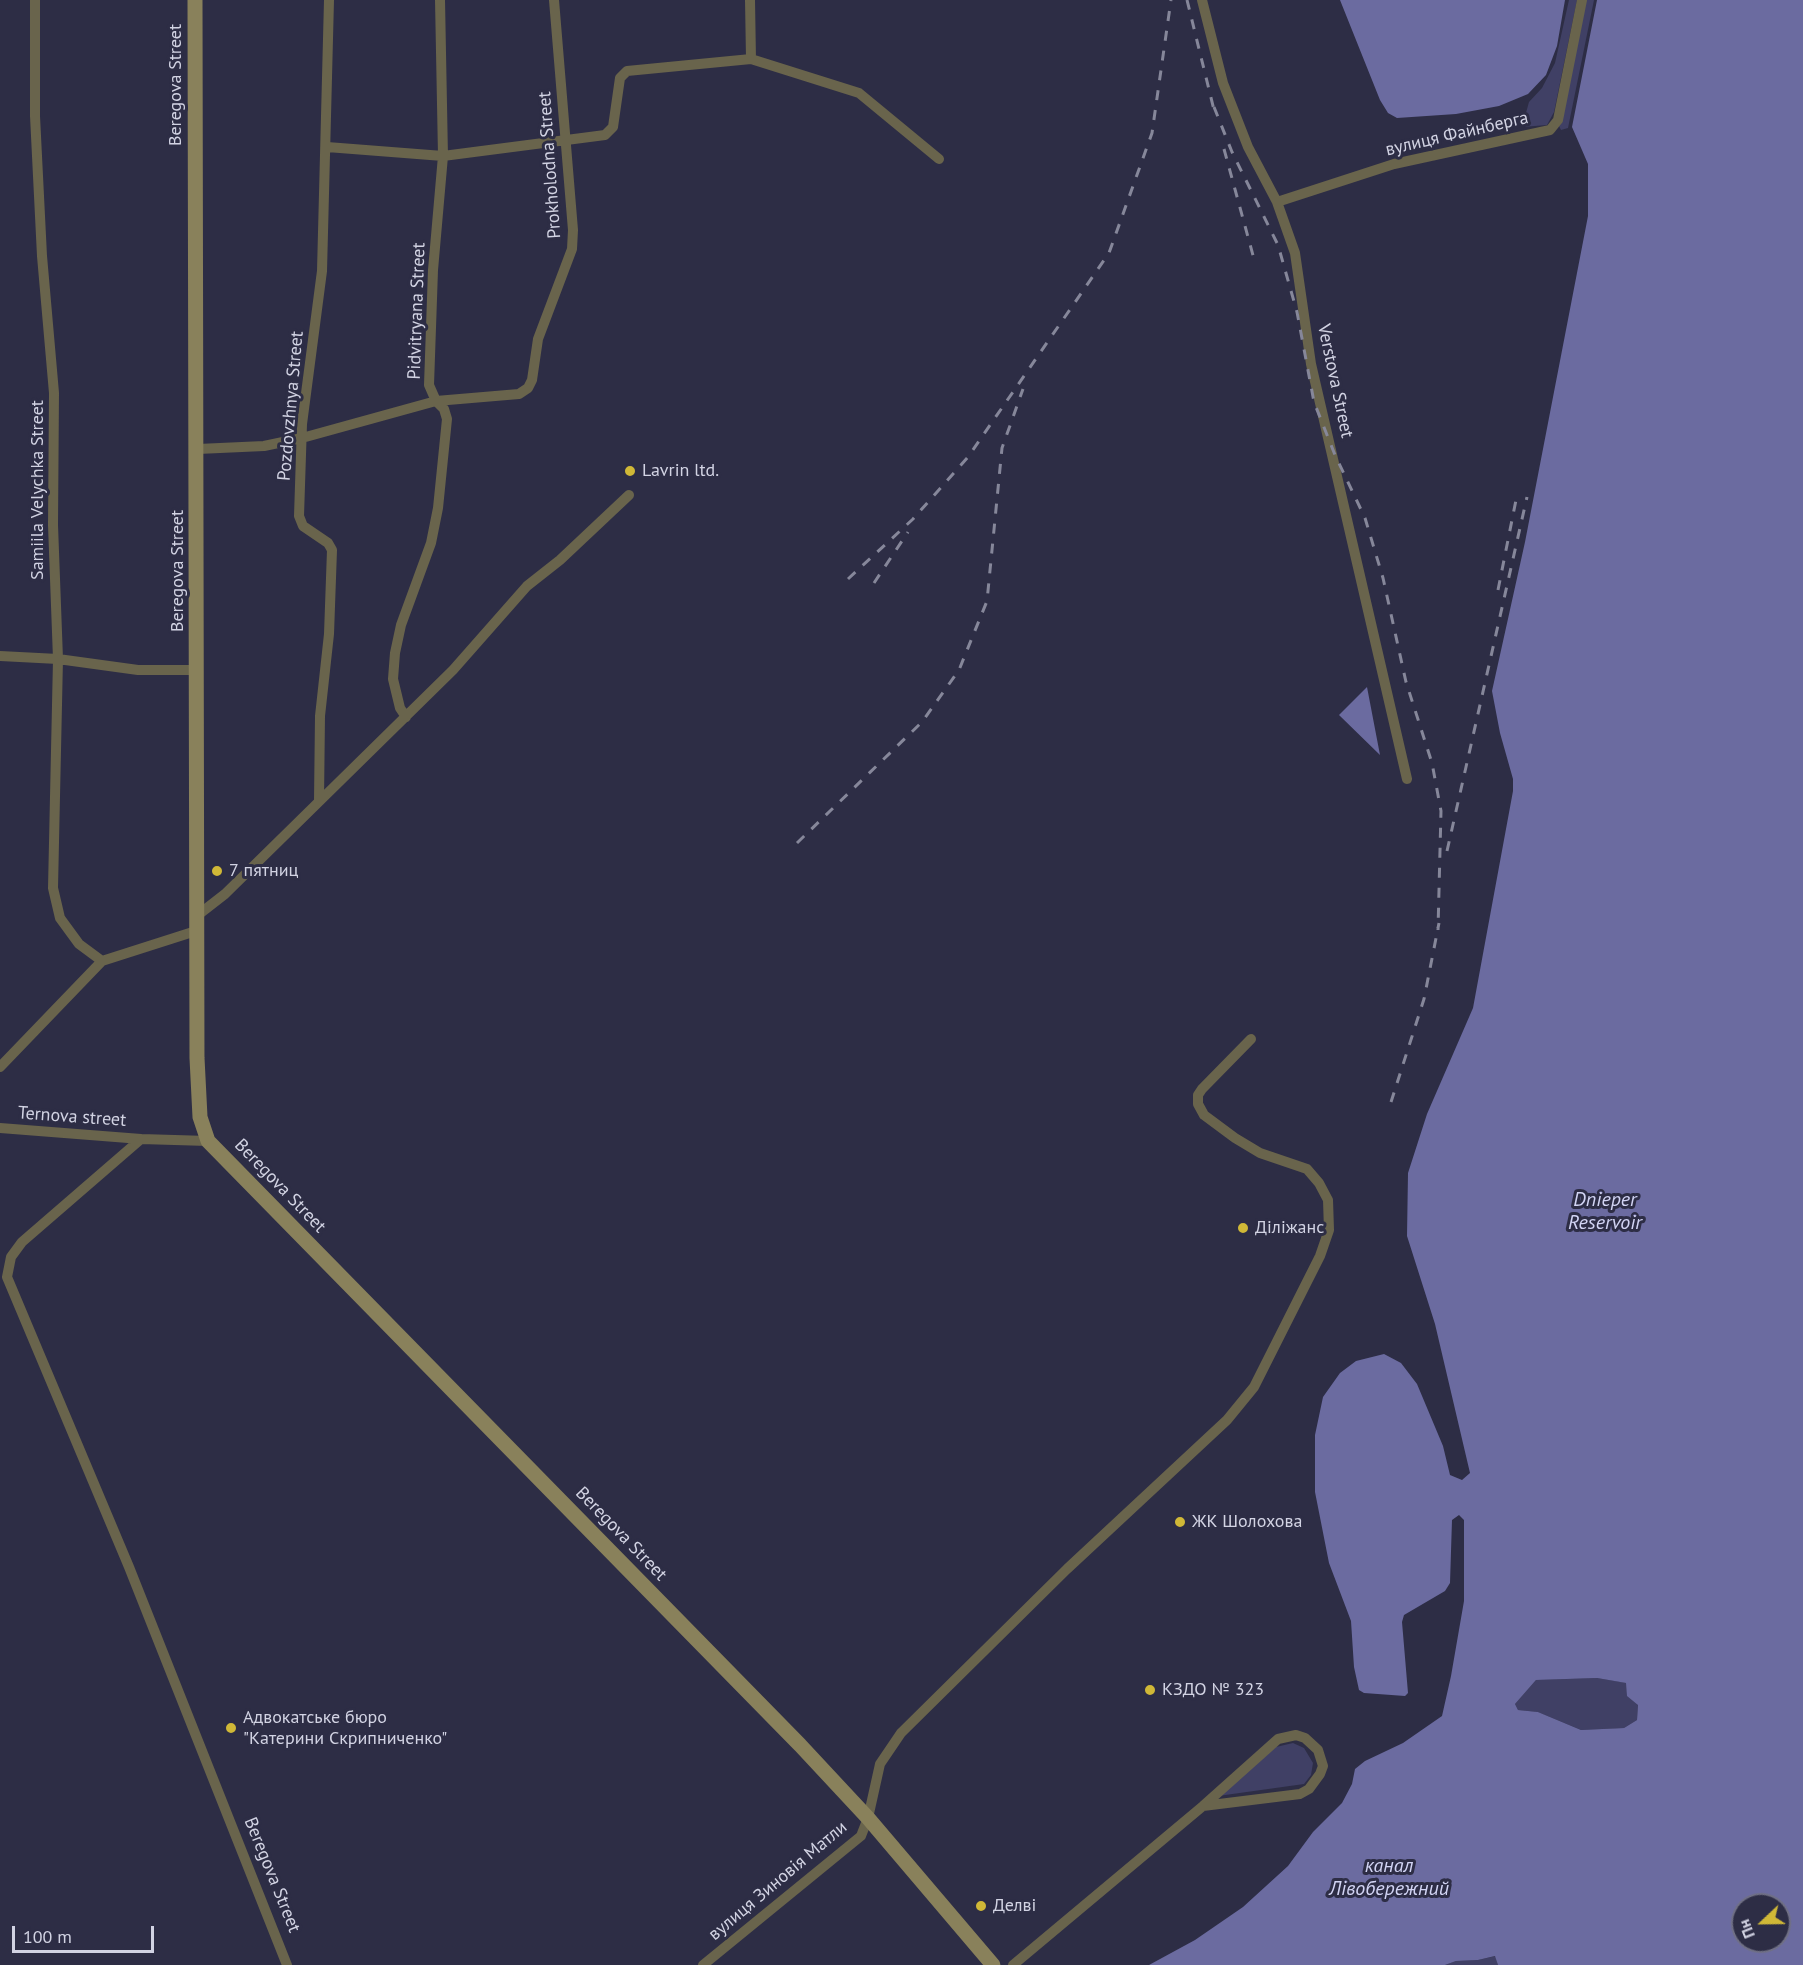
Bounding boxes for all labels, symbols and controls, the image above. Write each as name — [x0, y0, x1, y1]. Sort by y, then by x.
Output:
street label: Beregova Street — [165, 24, 187, 146]
street label: Prokholodna Street — [534, 91, 566, 239]
street label: вулиця Файнберга — [1384, 107, 1530, 161]
street label: Pidvitryana Street — [404, 242, 430, 380]
street label: Verstova Street — [1312, 322, 1358, 440]
street label: Pozdovzhnya Street — [274, 330, 308, 482]
street label: Samiila Velychka Street — [27, 400, 49, 580]
place label: Lavrin ltd. — [642, 460, 719, 482]
marker: Lavrin ltd. — [623, 464, 637, 478]
street label: Beregova Street — [167, 510, 189, 632]
place label: 7 пятниц — [229, 860, 298, 882]
marker: 7 пятниц — [210, 864, 224, 878]
street label: Ternova street — [17, 1102, 127, 1132]
street label: Beregova Street — [230, 1135, 330, 1237]
water label: Dnieper Reservoir — [1568, 1188, 1642, 1235]
place label: Діліжанс — [1255, 1217, 1324, 1239]
marker: Діліжанс — [1236, 1221, 1250, 1235]
street label: Beregova Street — [571, 1483, 671, 1585]
place label: ЖК Шолохова — [1192, 1511, 1302, 1533]
marker: ЖК Шолохова — [1173, 1515, 1187, 1529]
place label: КЗДО № 323 — [1162, 1679, 1264, 1701]
marker: КЗДО № 323 — [1143, 1683, 1157, 1697]
place label: Адвокатське бюро "Катерини Скрипниченко" — [243, 1707, 447, 1750]
marker: Адвокатське бюро "Катерини Скрипниченко" — [224, 1721, 238, 1735]
street label: Beregova Street — [239, 1814, 305, 1936]
street label: вулиця Зиновія Матли — [704, 1817, 852, 1945]
water label: канал Лівобережний — [1329, 1854, 1449, 1901]
north arrow — [1731, 1893, 1791, 1953]
place label: Делві — [993, 1895, 1036, 1917]
marker: Делві — [974, 1899, 988, 1913]
scale bar — [15, 1914, 158, 1952]
text: Пн — [1733, 1917, 1759, 1941]
text: 100 m — [23, 1925, 72, 1948]

